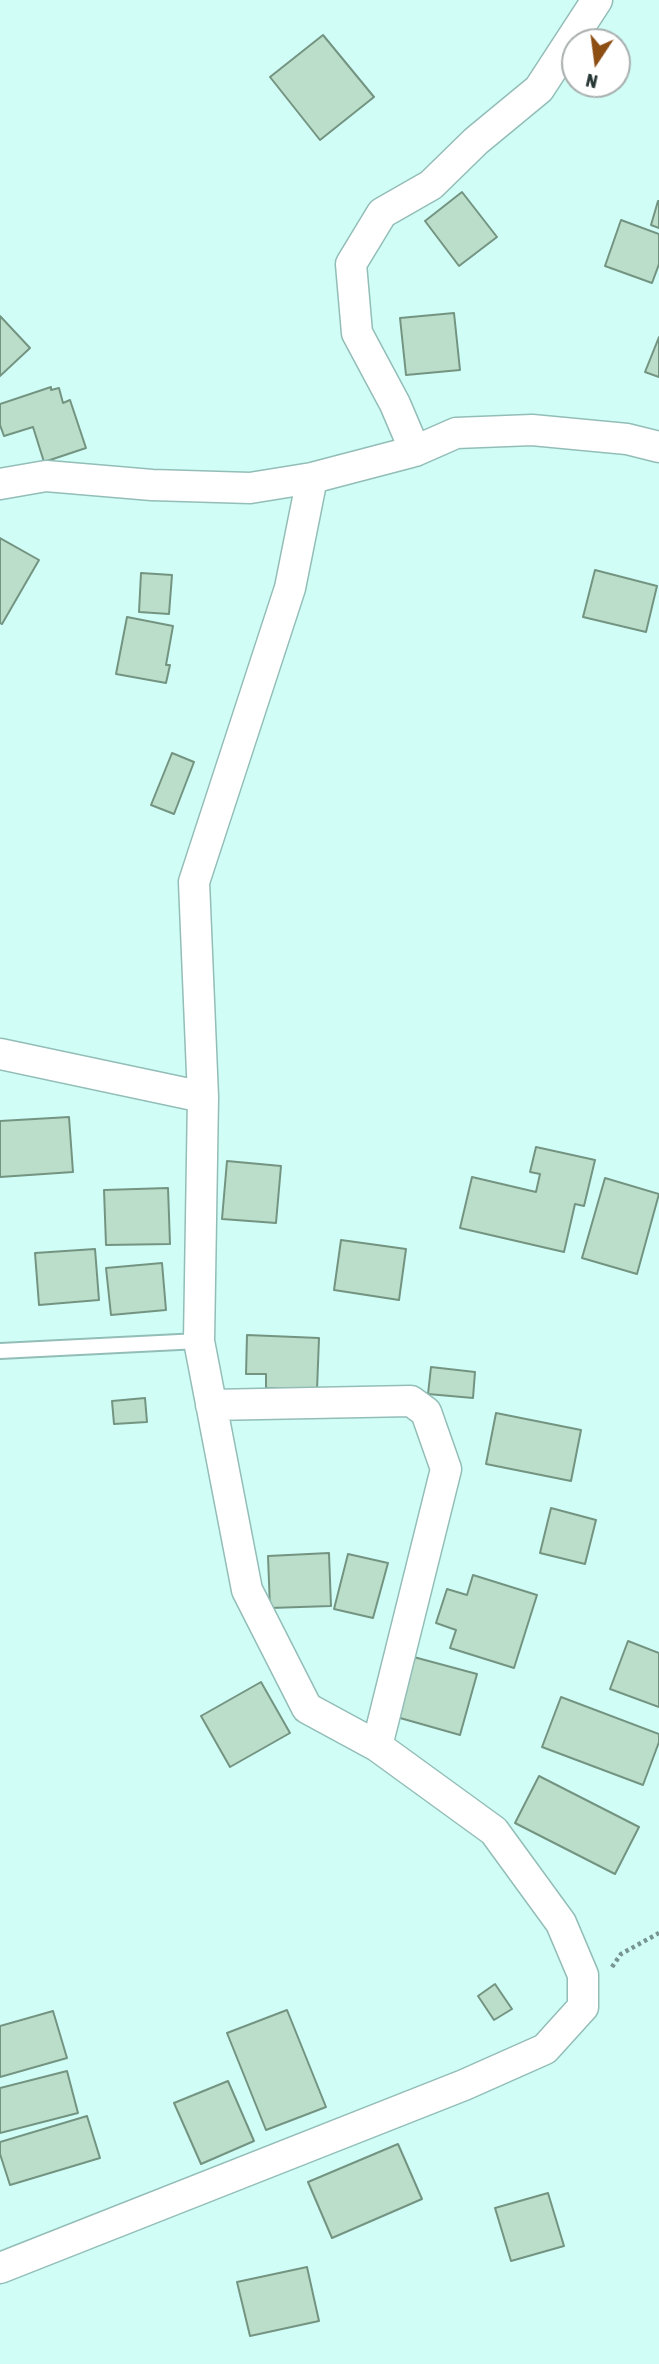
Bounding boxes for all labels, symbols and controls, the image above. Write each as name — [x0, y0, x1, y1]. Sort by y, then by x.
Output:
north arrow — [561, 28, 631, 98]
text: N — [584, 70, 600, 93]

